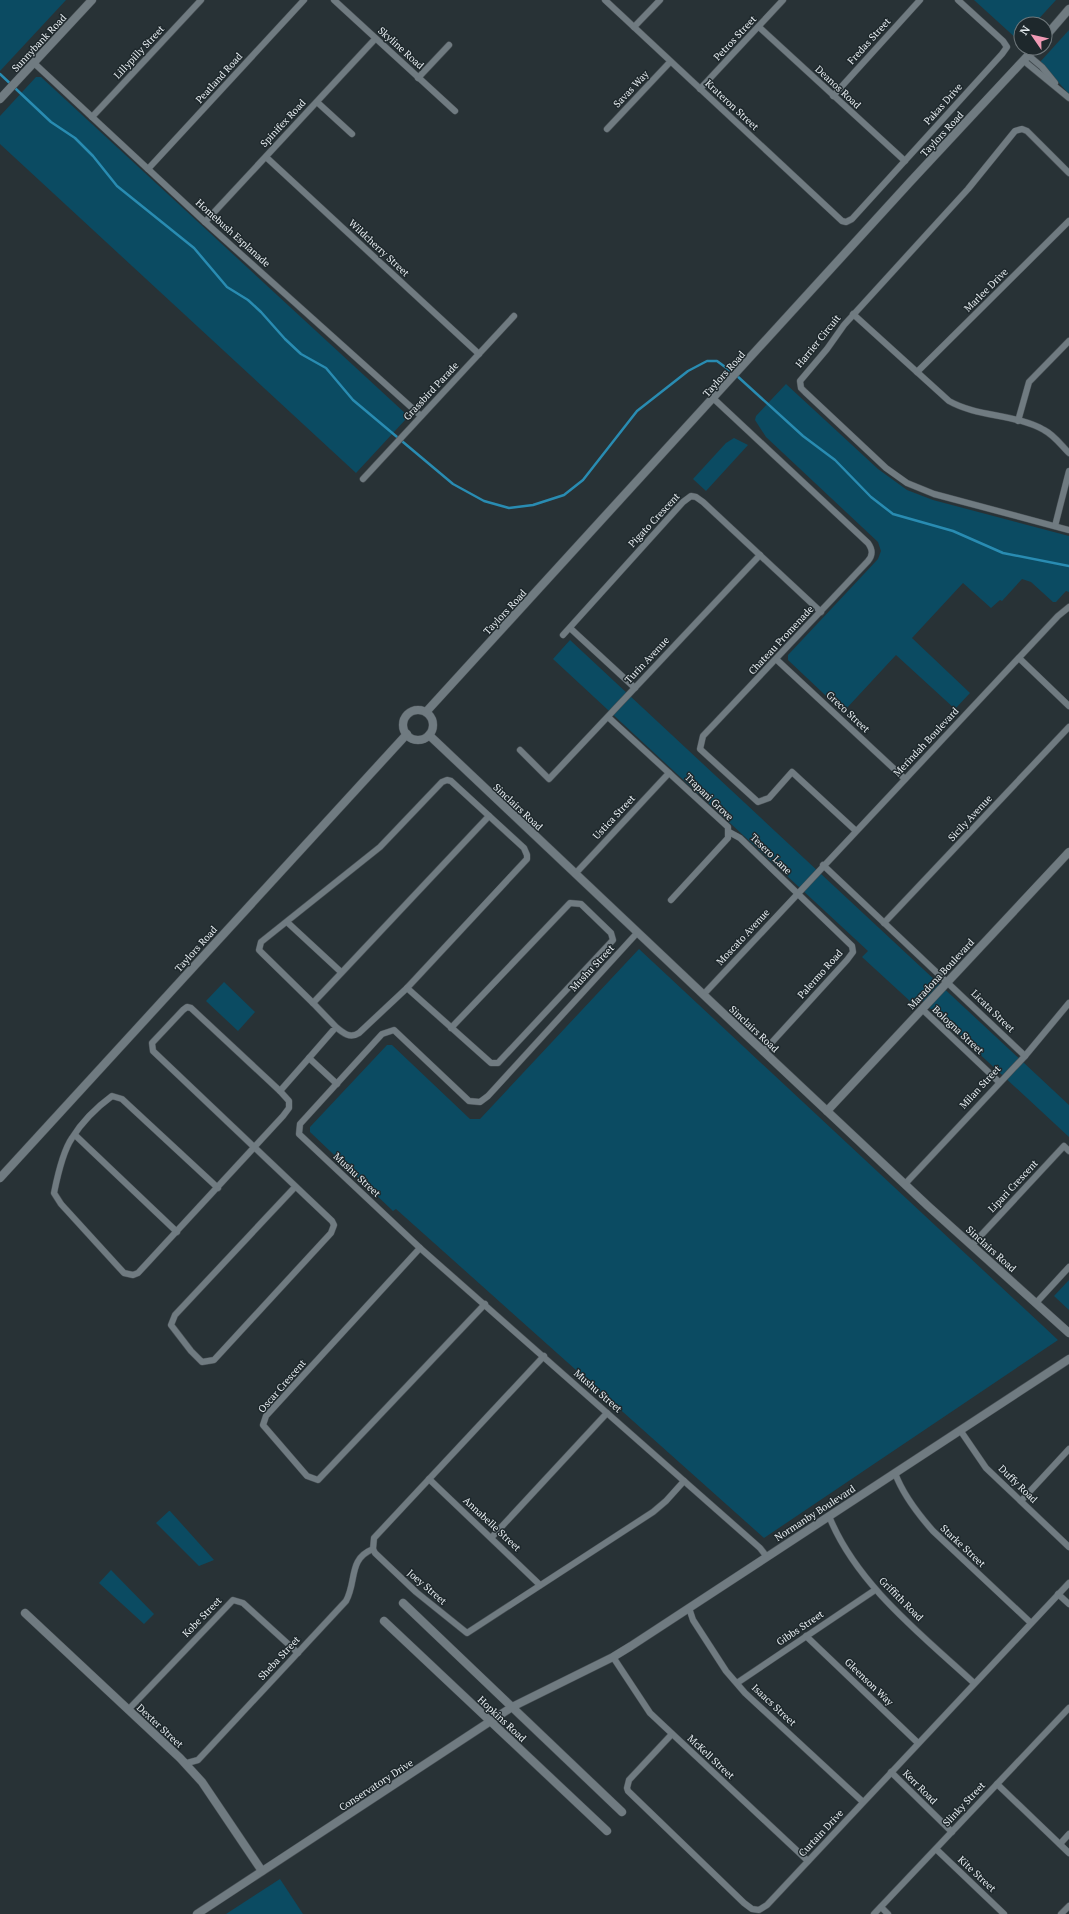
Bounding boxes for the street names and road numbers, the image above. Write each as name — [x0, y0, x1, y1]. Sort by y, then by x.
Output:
street label: Sunnybank Road — [9, 11, 69, 75]
street label: Petros Street — [711, 12, 759, 63]
street label: Fredas Street — [845, 15, 894, 67]
street label: Lillypilly Street — [111, 22, 167, 81]
street label: Skyline Road — [375, 24, 427, 72]
street label: Peatland Road — [193, 50, 245, 106]
street label: Deanos Road — [812, 63, 864, 112]
street label: Savas Way — [611, 67, 652, 110]
street label: Krateron Street — [703, 77, 762, 133]
street label: Pakas Drive — [921, 80, 965, 128]
street label: Spinifex Road — [257, 96, 309, 150]
street label: Taylors Road — [918, 108, 967, 159]
street label: Homebush Esplanade — [193, 196, 273, 270]
street label: Wildcherry Street — [346, 216, 412, 280]
street label: Marlee Drive — [961, 265, 1011, 315]
street label: Harrier Circuit — [793, 312, 844, 370]
street label: Taylors Road — [700, 348, 748, 400]
street label: Grassbird Parade — [401, 359, 461, 423]
street label: Pigato Crescent — [625, 490, 683, 550]
street label: Taylors Road — [481, 586, 530, 637]
street label: Chateau Promenade — [746, 603, 816, 677]
street label: Turin Avenue — [622, 634, 672, 686]
street label: Greco Street — [824, 689, 873, 736]
street label: Merindah Boulevard — [890, 704, 962, 779]
street label: Trapani Grove — [682, 770, 736, 824]
street label: Sinclairs Road — [491, 781, 546, 834]
street label: Ustica Street — [590, 792, 638, 842]
street label: Sicily Avenue — [945, 792, 995, 844]
street label: Tesero Lane — [747, 831, 795, 877]
street label: Moscato Avenue — [714, 906, 772, 968]
street label: Taylors Road — [172, 923, 220, 975]
street label: Maradona Boulevard — [905, 936, 977, 1012]
street label: Mushu Street — [567, 942, 617, 994]
street label: Palermo Road — [794, 946, 846, 1001]
street label: Licata Street — [968, 987, 1018, 1035]
street label: Sinclairs Road — [727, 1003, 782, 1056]
street label: Bologna Street — [930, 1003, 987, 1057]
street label: Milan Street — [957, 1062, 1004, 1111]
street label: Mushu Street — [331, 1150, 383, 1200]
street label: Lipari Crescent — [985, 1157, 1041, 1215]
street label: Sinclairs Road — [963, 1223, 1019, 1275]
street label: Oscar Crescent — [255, 1356, 309, 1415]
street label: Mushu Street — [571, 1367, 625, 1416]
street label: Duffy Road — [996, 1462, 1041, 1506]
street label: Normanby Boulevard — [772, 1482, 858, 1544]
street label: Annabelle Street — [460, 1494, 524, 1554]
street label: Starke Street — [938, 1522, 989, 1570]
street label: Joey Street — [405, 1566, 450, 1608]
street label: Griffith Road — [876, 1574, 926, 1624]
street label: Kobe Street — [180, 1594, 225, 1640]
street label: Gibbs Street — [774, 1607, 826, 1649]
street label: Sheba Street — [255, 1633, 303, 1683]
street label: Gleenson Way — [842, 1655, 897, 1709]
street label: Isaacs Street — [749, 1681, 799, 1729]
street label: Hopkins Road — [475, 1693, 529, 1745]
street label: Dexter Street — [134, 1701, 186, 1751]
street label: McKell Street — [685, 1732, 737, 1782]
street label: Conservatory Drive — [337, 1756, 415, 1814]
street label: Kerr Road — [900, 1767, 940, 1807]
street label: Slinky Street — [940, 1779, 988, 1829]
street label: Curtain Drive — [796, 1807, 846, 1859]
street label: Kite Street — [955, 1853, 999, 1895]

